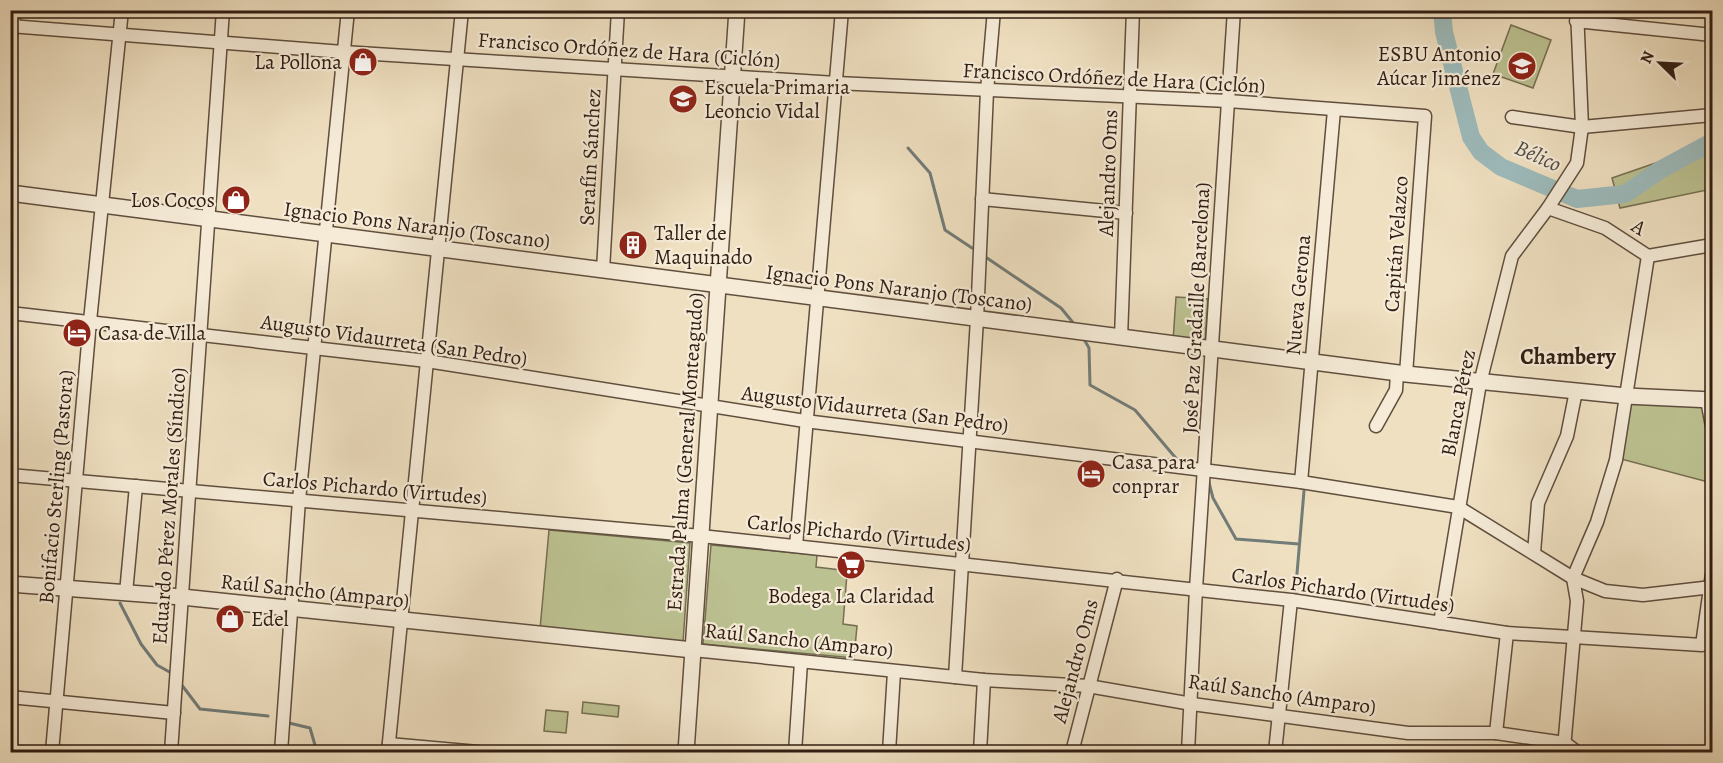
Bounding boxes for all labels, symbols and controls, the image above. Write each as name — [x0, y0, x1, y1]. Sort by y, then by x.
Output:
street label: Francisco Ordóñez de Hara (Ciclón) — [477, 25, 781, 75]
north arrow — [1630, 33, 1690, 93]
place label: ESBU Antonio Aúcar Jiménez — [1376, 40, 1501, 92]
shop icon: La Pollona — [347, 46, 379, 78]
text: N — [1635, 47, 1660, 67]
place label: La Pollona — [254, 48, 342, 76]
school or university icon: ESBU Antonio Aúcar Jiménez — [1506, 50, 1538, 82]
street label: Francisco Ordóñez de Hara (Ciclón) — [962, 56, 1266, 100]
place label: Escuela Primaria Leoncio Vidal — [704, 73, 850, 125]
school or university icon: Escuela Primaria Leoncio Vidal — [667, 83, 699, 115]
street label: Serafín Sánchez — [572, 88, 608, 226]
street label: Alejandro Oms — [1092, 109, 1124, 238]
water label: Bélico — [1510, 133, 1566, 179]
street label: Capitán Velazco — [1377, 175, 1415, 313]
street label: José Paz Gradaille (Barcelona) — [1175, 182, 1217, 434]
shop icon: Los Cocos — [220, 184, 252, 216]
place label: Los Cocos — [131, 186, 215, 214]
street label: Ignacio Pons Naranjo (Toscano) — [282, 195, 552, 255]
street label: A — [1625, 211, 1652, 242]
place label: Taller de Maquinado — [654, 219, 753, 271]
building icon: Taller de Maquinado — [617, 229, 649, 261]
street label: Nueva Gerona — [1279, 233, 1317, 357]
street label: Ignacio Pons Naranjo (Toscano) — [764, 258, 1034, 318]
street label: Estrada Palma (General Monteagudo) — [660, 292, 710, 612]
street label: Augusto Vidaurreta (San Pedro) — [258, 307, 529, 373]
hotel icon: Casa de Villa — [61, 317, 93, 349]
place label: Casa de Villa — [98, 319, 206, 347]
district label: Chambery — [1520, 342, 1617, 372]
street label: Blanca Pérez — [1434, 347, 1482, 459]
street label: Eduardo Pérez Morales (Síndico) — [145, 366, 193, 646]
street label: Bonifacio Sterling (Pastora) — [32, 369, 80, 605]
street label: Augusto Vidaurreta (San Pedro) — [739, 379, 1010, 439]
place label: Casa para conprar — [1112, 448, 1196, 500]
hotel icon: Casa para conprar — [1075, 458, 1107, 490]
street label: Carlos Pichardo (Virtudes) — [262, 464, 488, 512]
street label: Carlos Pichardo (Virtudes) — [746, 507, 972, 559]
supermarket icon: Bodega La Claridad — [835, 549, 867, 581]
street label: Carlos Pichardo (Virtudes) — [1230, 560, 1456, 620]
street label: Raúl Sancho (Amparo) — [219, 567, 411, 615]
place label: Bodega La Claridad — [768, 582, 935, 610]
street label: Alejandro Oms — [1045, 596, 1105, 727]
shop icon: Edel — [214, 603, 246, 635]
place label: Edel — [251, 605, 289, 633]
street label: Raúl Sancho (Amparo) — [703, 616, 895, 664]
street label: Raúl Sancho (Amparo) — [1186, 667, 1378, 721]

